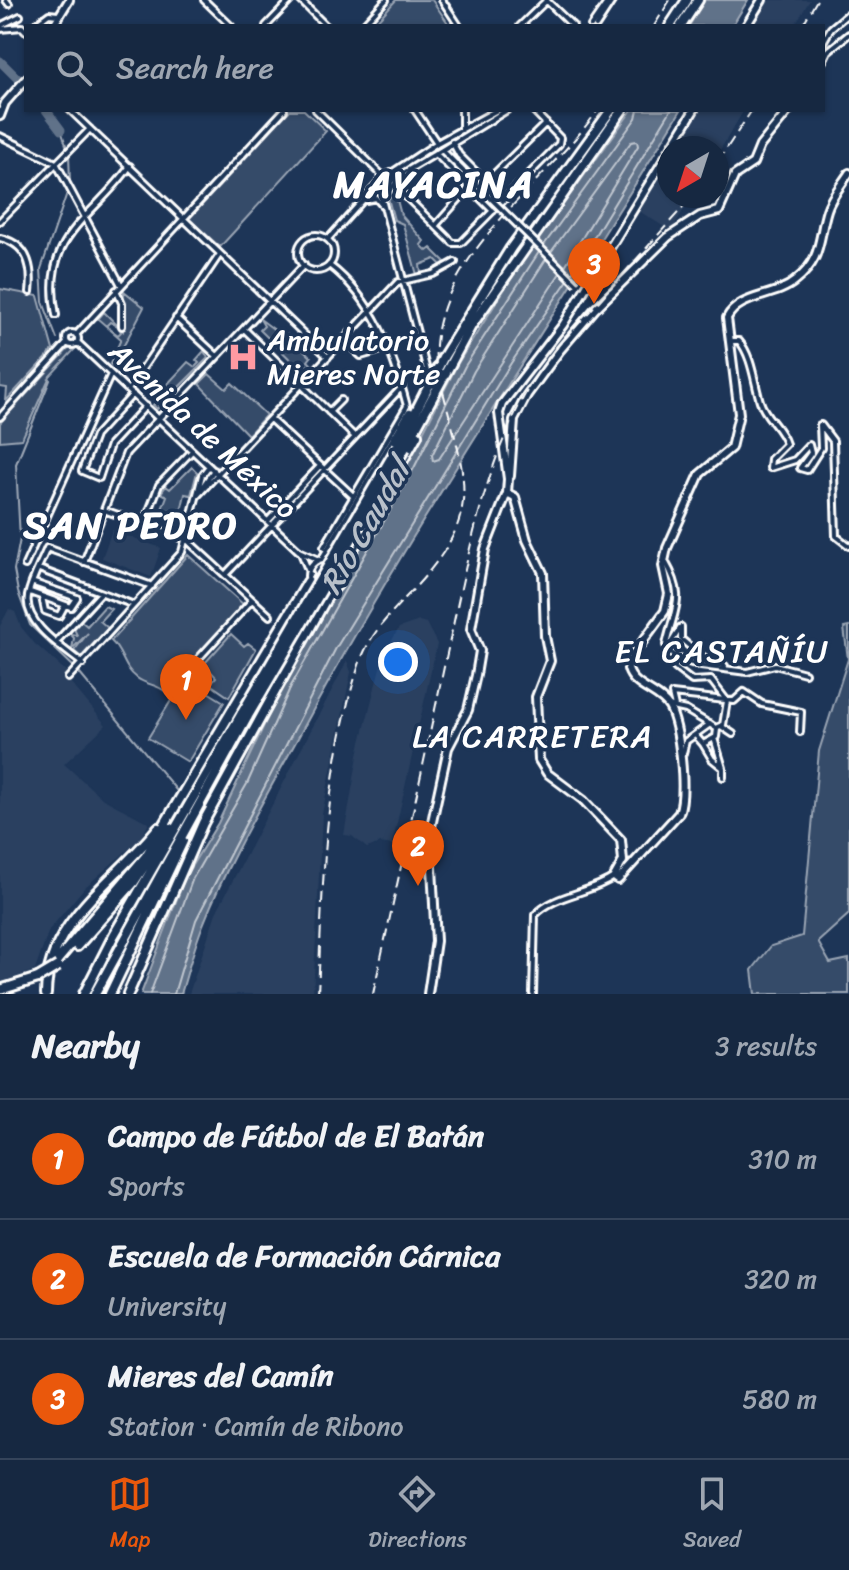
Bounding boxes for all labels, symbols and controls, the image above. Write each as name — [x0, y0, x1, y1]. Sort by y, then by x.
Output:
search box — [24, 24, 825, 112]
text: Search here — [116, 41, 274, 95]
icon: search — [52, 46, 96, 90]
north arrow — [657, 136, 729, 208]
district label: MAYACINA — [332, 151, 535, 218]
pin: 3 — [568, 238, 620, 304]
place label: Ambulatorio Mieres Norte — [266, 313, 440, 401]
street label: Avenida de México — [94, 326, 311, 533]
hospital icon: Ambulatorio Mieres Norte — [226, 340, 260, 374]
water label: Río Caudal — [303, 443, 430, 605]
district label: SAN PEDRO — [22, 492, 239, 559]
district label: EL CASTAÑÍU — [615, 623, 829, 680]
your location — [378, 642, 418, 682]
pin: 1 — [160, 654, 212, 720]
district label: LA CARRETERA — [412, 708, 654, 765]
pin: 2 — [392, 820, 444, 886]
text: Nearby — [32, 1016, 140, 1076]
text: 3 results — [715, 1023, 817, 1069]
text: Campo de Fútbol de El Batán — [108, 1109, 484, 1163]
text: 1 — [52, 1136, 64, 1182]
text: 310 m — [748, 1136, 817, 1182]
text: Sports — [108, 1163, 184, 1209]
text: Escuela de Formación Cárnica — [108, 1229, 500, 1283]
text: 2 — [50, 1256, 66, 1302]
text: 320 m — [745, 1256, 817, 1302]
text: University — [108, 1283, 226, 1329]
text: Mieres del Camín — [108, 1349, 334, 1403]
text: 3 — [51, 1376, 65, 1422]
text: 580 m — [742, 1376, 817, 1422]
text: Station · Camín de Ribono — [108, 1403, 403, 1449]
tab: Map — [108, 1472, 152, 1559]
tab: Directions — [368, 1472, 467, 1559]
tab: Saved — [683, 1472, 741, 1559]

